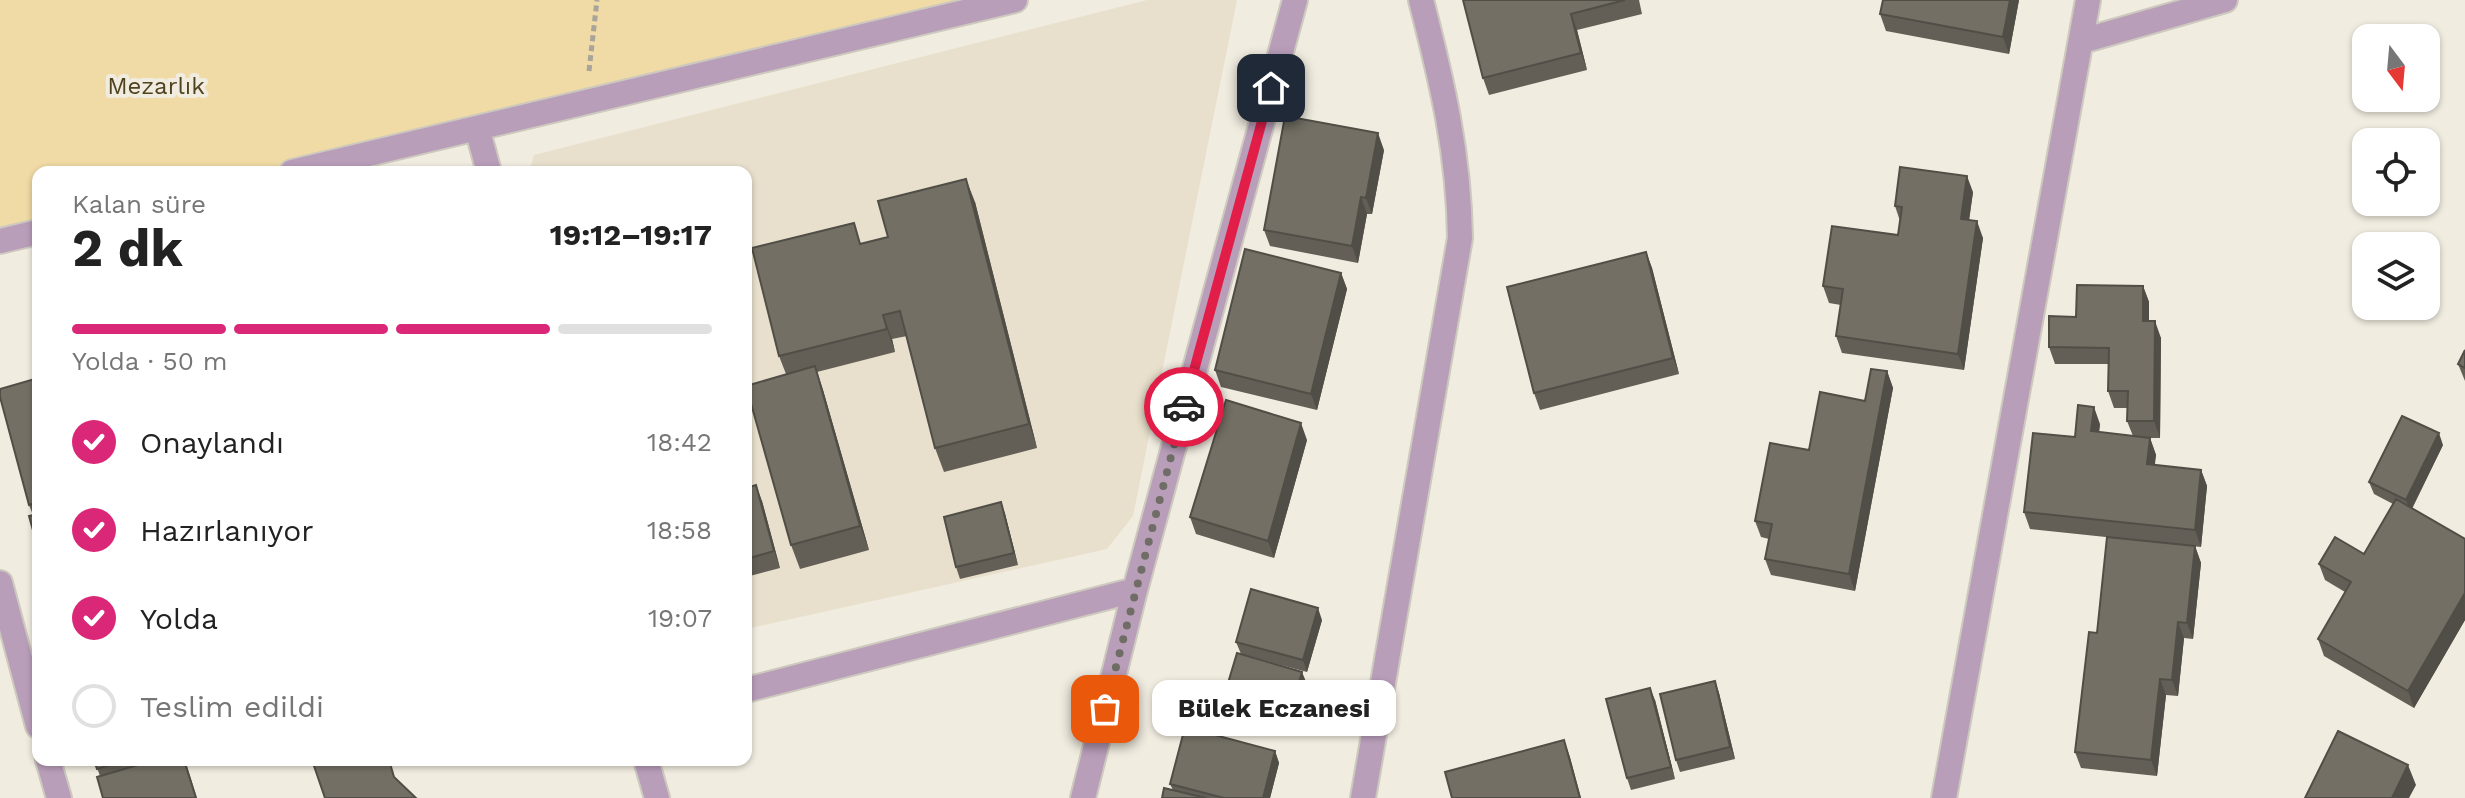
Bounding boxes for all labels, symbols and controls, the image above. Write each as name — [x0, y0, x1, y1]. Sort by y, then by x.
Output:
north arrow — [2352, 24, 2440, 112]
map controls — [2352, 24, 2440, 320]
pin — [1237, 54, 1305, 122]
icon: home — [1249, 66, 1293, 110]
park label: Mezarlık — [107, 72, 205, 100]
button: locate — [2352, 128, 2440, 216]
text: Kalan süre — [72, 189, 206, 219]
text: 19:12–19:17 — [550, 217, 712, 252]
text: 2 dk — [72, 218, 183, 279]
button: layers — [2352, 232, 2440, 320]
text: Yolda · 50 m — [72, 346, 228, 376]
courier — [1144, 367, 1224, 447]
icon: car — [1162, 385, 1206, 429]
icon: check — [72, 420, 116, 464]
text: Onaylandı — [140, 425, 284, 460]
text: 18:42 — [647, 427, 712, 457]
icon: check — [72, 508, 116, 552]
text: Hazırlanıyor — [140, 513, 314, 548]
text: 18:58 — [647, 515, 712, 545]
icon: check — [72, 596, 116, 640]
text: Yolda — [140, 601, 218, 636]
text: 19:07 — [648, 603, 712, 633]
pin — [1071, 675, 1139, 743]
callout: Bülek Eczanesi — [1153, 681, 1397, 737]
icon: bag — [1083, 687, 1127, 731]
text: Teslim edildi — [140, 689, 324, 724]
text: Bülek Eczanesi — [1178, 693, 1370, 723]

